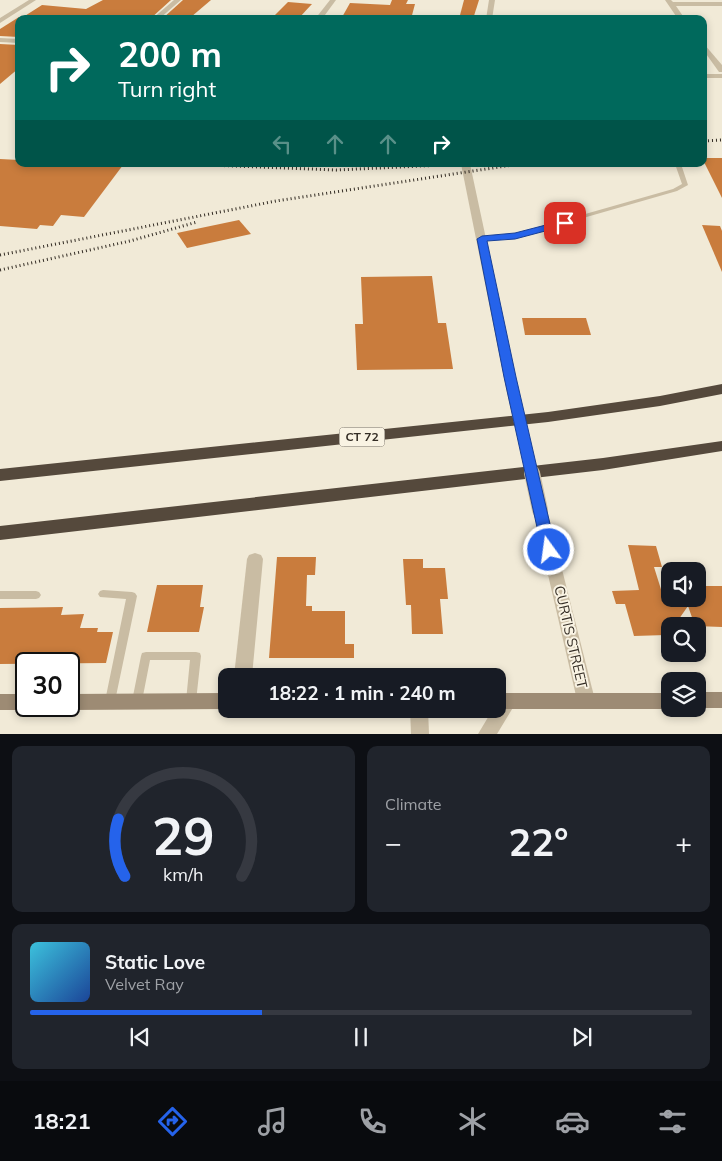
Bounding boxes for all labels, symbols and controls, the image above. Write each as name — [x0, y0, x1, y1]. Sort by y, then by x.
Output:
text: 200 m — [118, 32, 222, 76]
icon: right — [35, 35, 100, 100]
text: Turn right — [118, 75, 216, 103]
icon: left — [268, 130, 296, 158]
icon: ahead — [321, 130, 349, 158]
icon: ahead — [374, 130, 402, 158]
icon: right — [427, 130, 455, 158]
pin — [544, 202, 586, 244]
icon: arrive — [551, 209, 579, 237]
road number: CT 72 — [340, 428, 384, 447]
position arrow — [522, 523, 574, 575]
map controls — [661, 562, 706, 717]
button: sound — [661, 562, 706, 607]
street label: CURTIS STREET — [550, 584, 592, 691]
button: search — [661, 617, 706, 662]
speed limit sign: 30 — [15, 652, 80, 717]
button: layers — [661, 672, 706, 717]
text: 18:22 · 1 min · 240 m — [268, 681, 456, 705]
text: Climate — [385, 794, 441, 814]
text: 29 — [152, 803, 215, 868]
text: 22° — [508, 818, 569, 866]
text: − — [385, 825, 402, 860]
text: + — [675, 825, 692, 860]
text: km/h — [163, 863, 204, 885]
text: Static Love — [105, 950, 205, 974]
text: Velvet Ray — [105, 974, 184, 994]
icon: previous — [126, 1023, 154, 1051]
icon: pause — [347, 1023, 375, 1051]
icon: next — [568, 1023, 596, 1051]
icon: directions — [155, 1104, 190, 1139]
icon: music — [255, 1104, 290, 1139]
icon: phone — [355, 1104, 390, 1139]
icon: climate — [455, 1104, 490, 1139]
icon: car — [555, 1104, 590, 1139]
icon: filters — [655, 1104, 690, 1139]
text: 18:21 — [32, 1107, 91, 1135]

